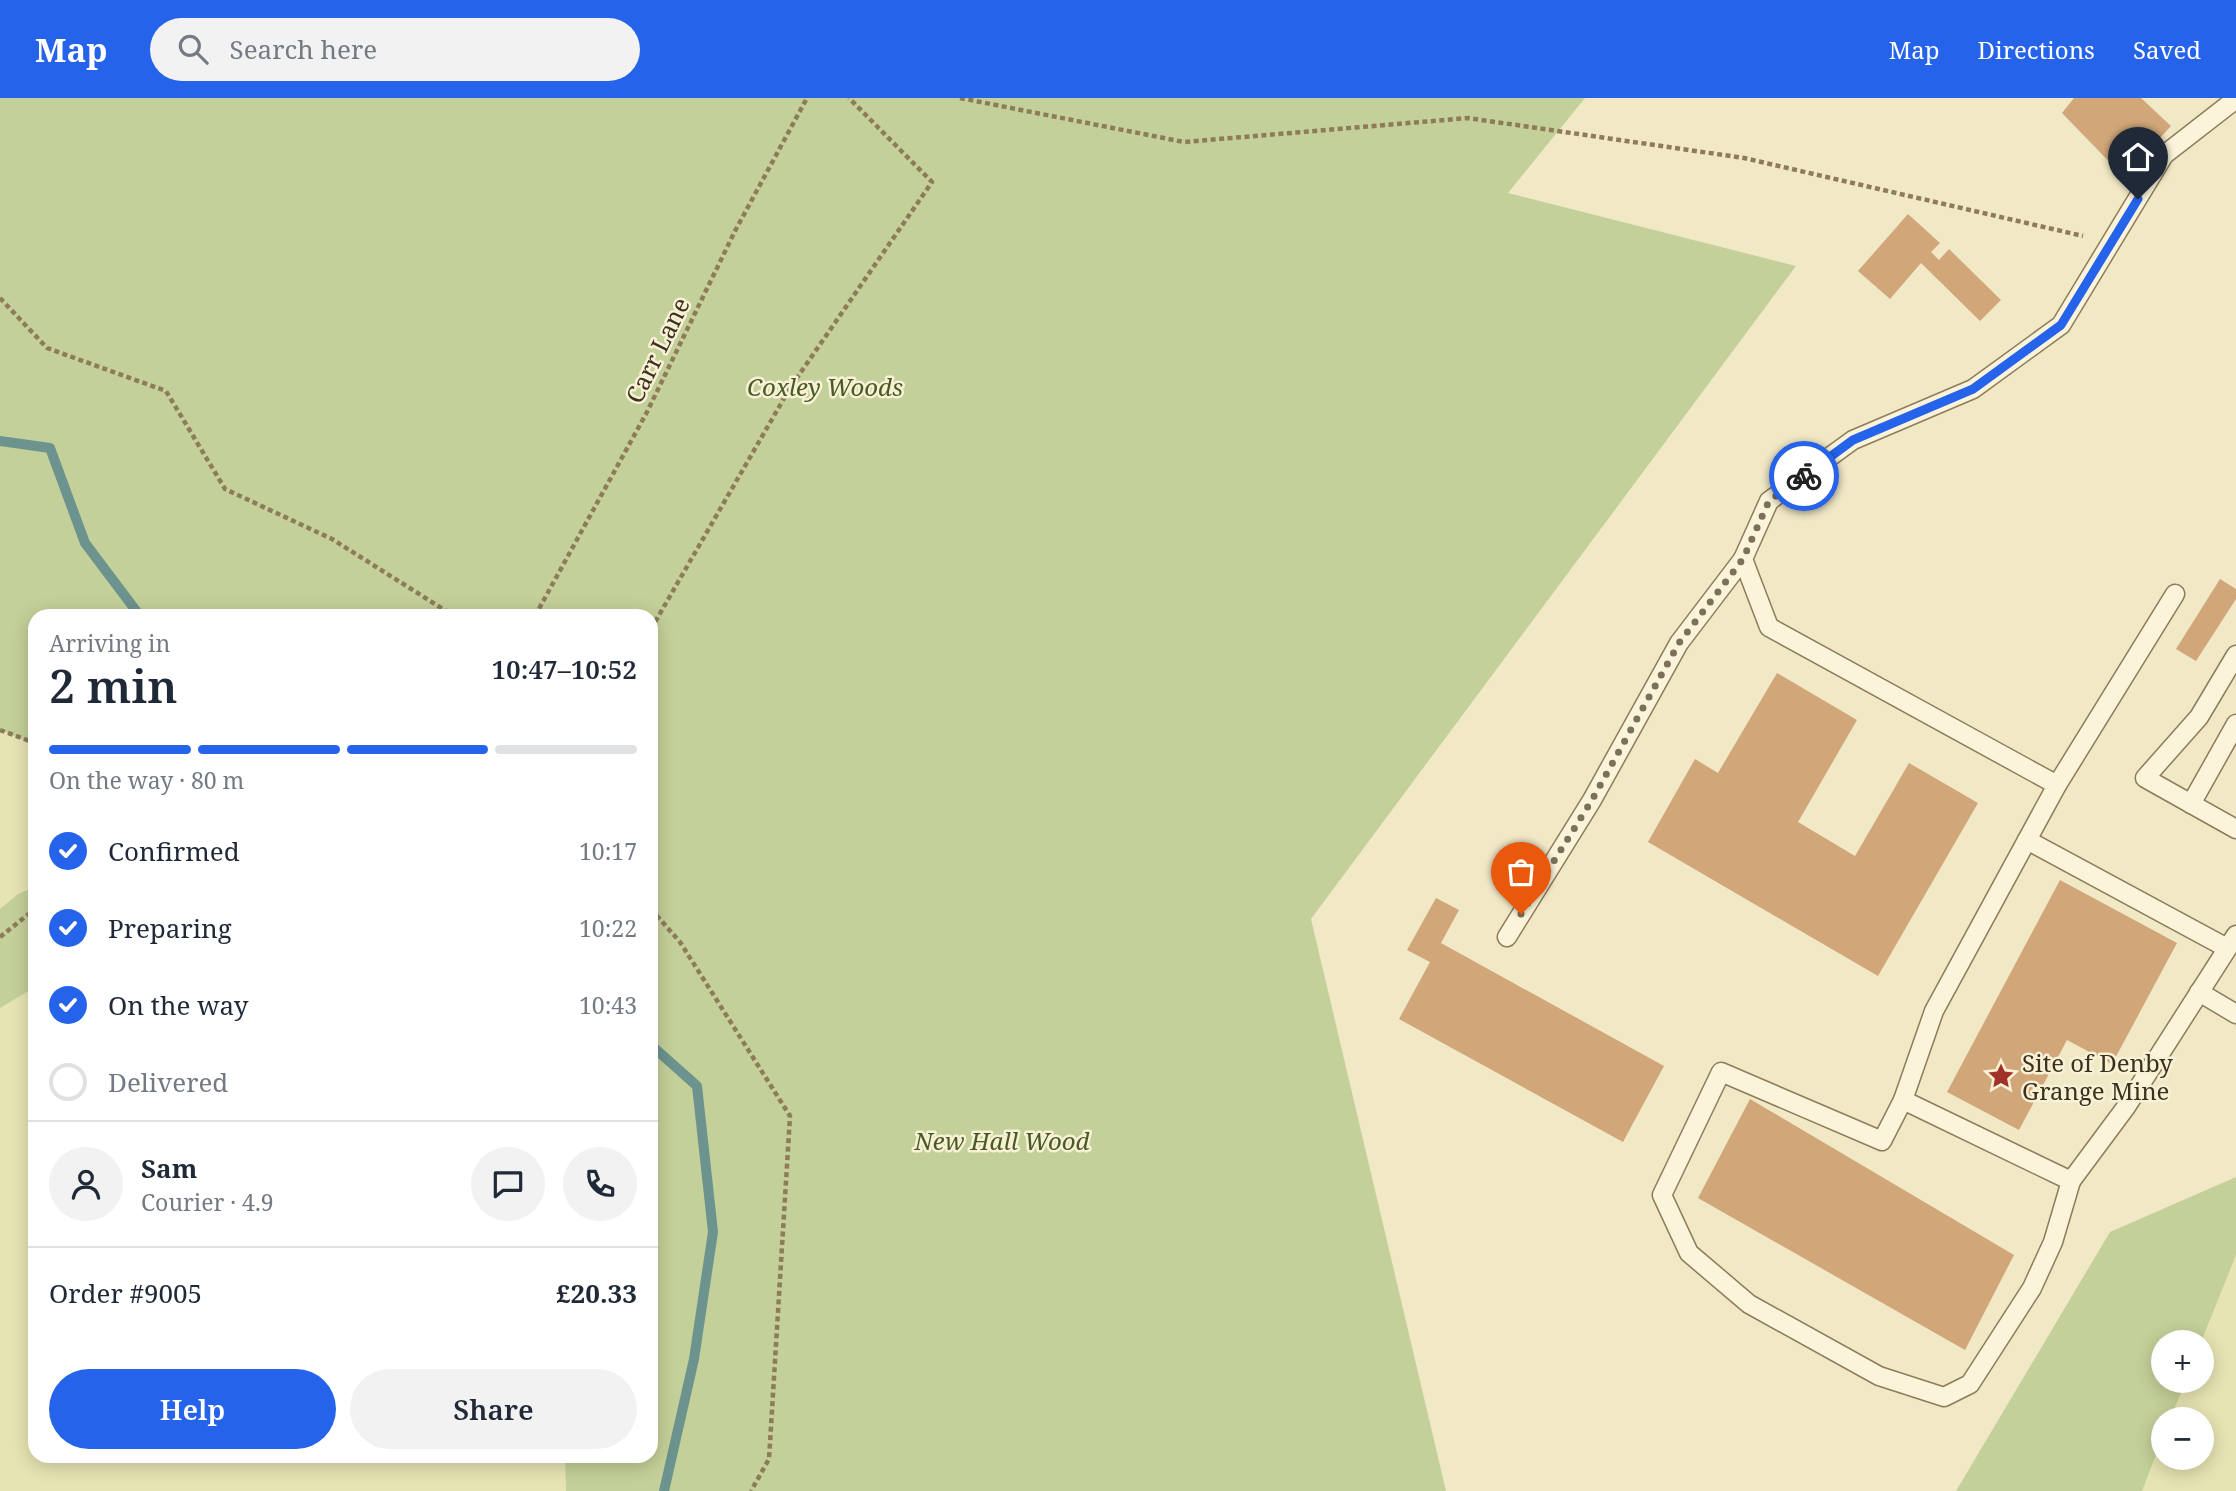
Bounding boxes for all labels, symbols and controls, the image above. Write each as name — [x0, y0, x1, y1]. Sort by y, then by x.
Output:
search box — [150, 18, 640, 81]
text: Map — [35, 27, 108, 72]
icon: search — [174, 30, 212, 68]
text: Search here — [230, 31, 377, 67]
text: Map — [1889, 33, 1940, 66]
text: Directions — [1978, 33, 2095, 66]
text: Saved — [2133, 33, 2201, 66]
pin — [2108, 127, 2168, 199]
icon: home — [2119, 138, 2157, 176]
street label: Carr Lane — [617, 292, 697, 408]
park label: Coxley Woods — [747, 370, 903, 403]
courier — [1769, 441, 1839, 511]
icon: bike — [1785, 457, 1823, 495]
text: Arriving in — [49, 627, 170, 659]
text: 10:47–10:52 — [491, 651, 637, 687]
text: 2 min — [49, 654, 177, 716]
text: On the way · 80 m — [49, 764, 244, 796]
icon: check — [49, 832, 87, 870]
text: Confirmed — [108, 833, 240, 869]
text: 10:17 — [579, 835, 637, 867]
pin — [1491, 842, 1551, 914]
icon: bag — [1502, 853, 1540, 891]
icon: check — [49, 909, 87, 947]
text: Preparing — [108, 910, 232, 946]
text: 10:22 — [579, 912, 637, 944]
icon: check — [49, 986, 87, 1024]
text: On the way — [108, 987, 248, 1023]
text: 10:43 — [579, 989, 637, 1021]
place label: Site of Denby Grange Mine — [2022, 1046, 2173, 1107]
place icon: Site of Denby Grange Mine — [1986, 1061, 2016, 1091]
text: Delivered — [108, 1064, 228, 1100]
park label: New Hall Wood — [914, 1124, 1090, 1157]
button: person — [49, 1147, 123, 1221]
button: chat — [471, 1147, 545, 1221]
button: phone — [563, 1147, 637, 1221]
text: Sam — [141, 1150, 197, 1186]
text: Courier · 4.9 — [141, 1186, 274, 1218]
text: Order #9005 — [49, 1275, 202, 1311]
text: £20.33 — [556, 1275, 637, 1311]
map controls — [2151, 1330, 2214, 1470]
button: + — [2151, 1330, 2214, 1393]
button: Help — [49, 1369, 336, 1449]
button: Share — [350, 1369, 637, 1449]
button: − — [2151, 1407, 2214, 1470]

